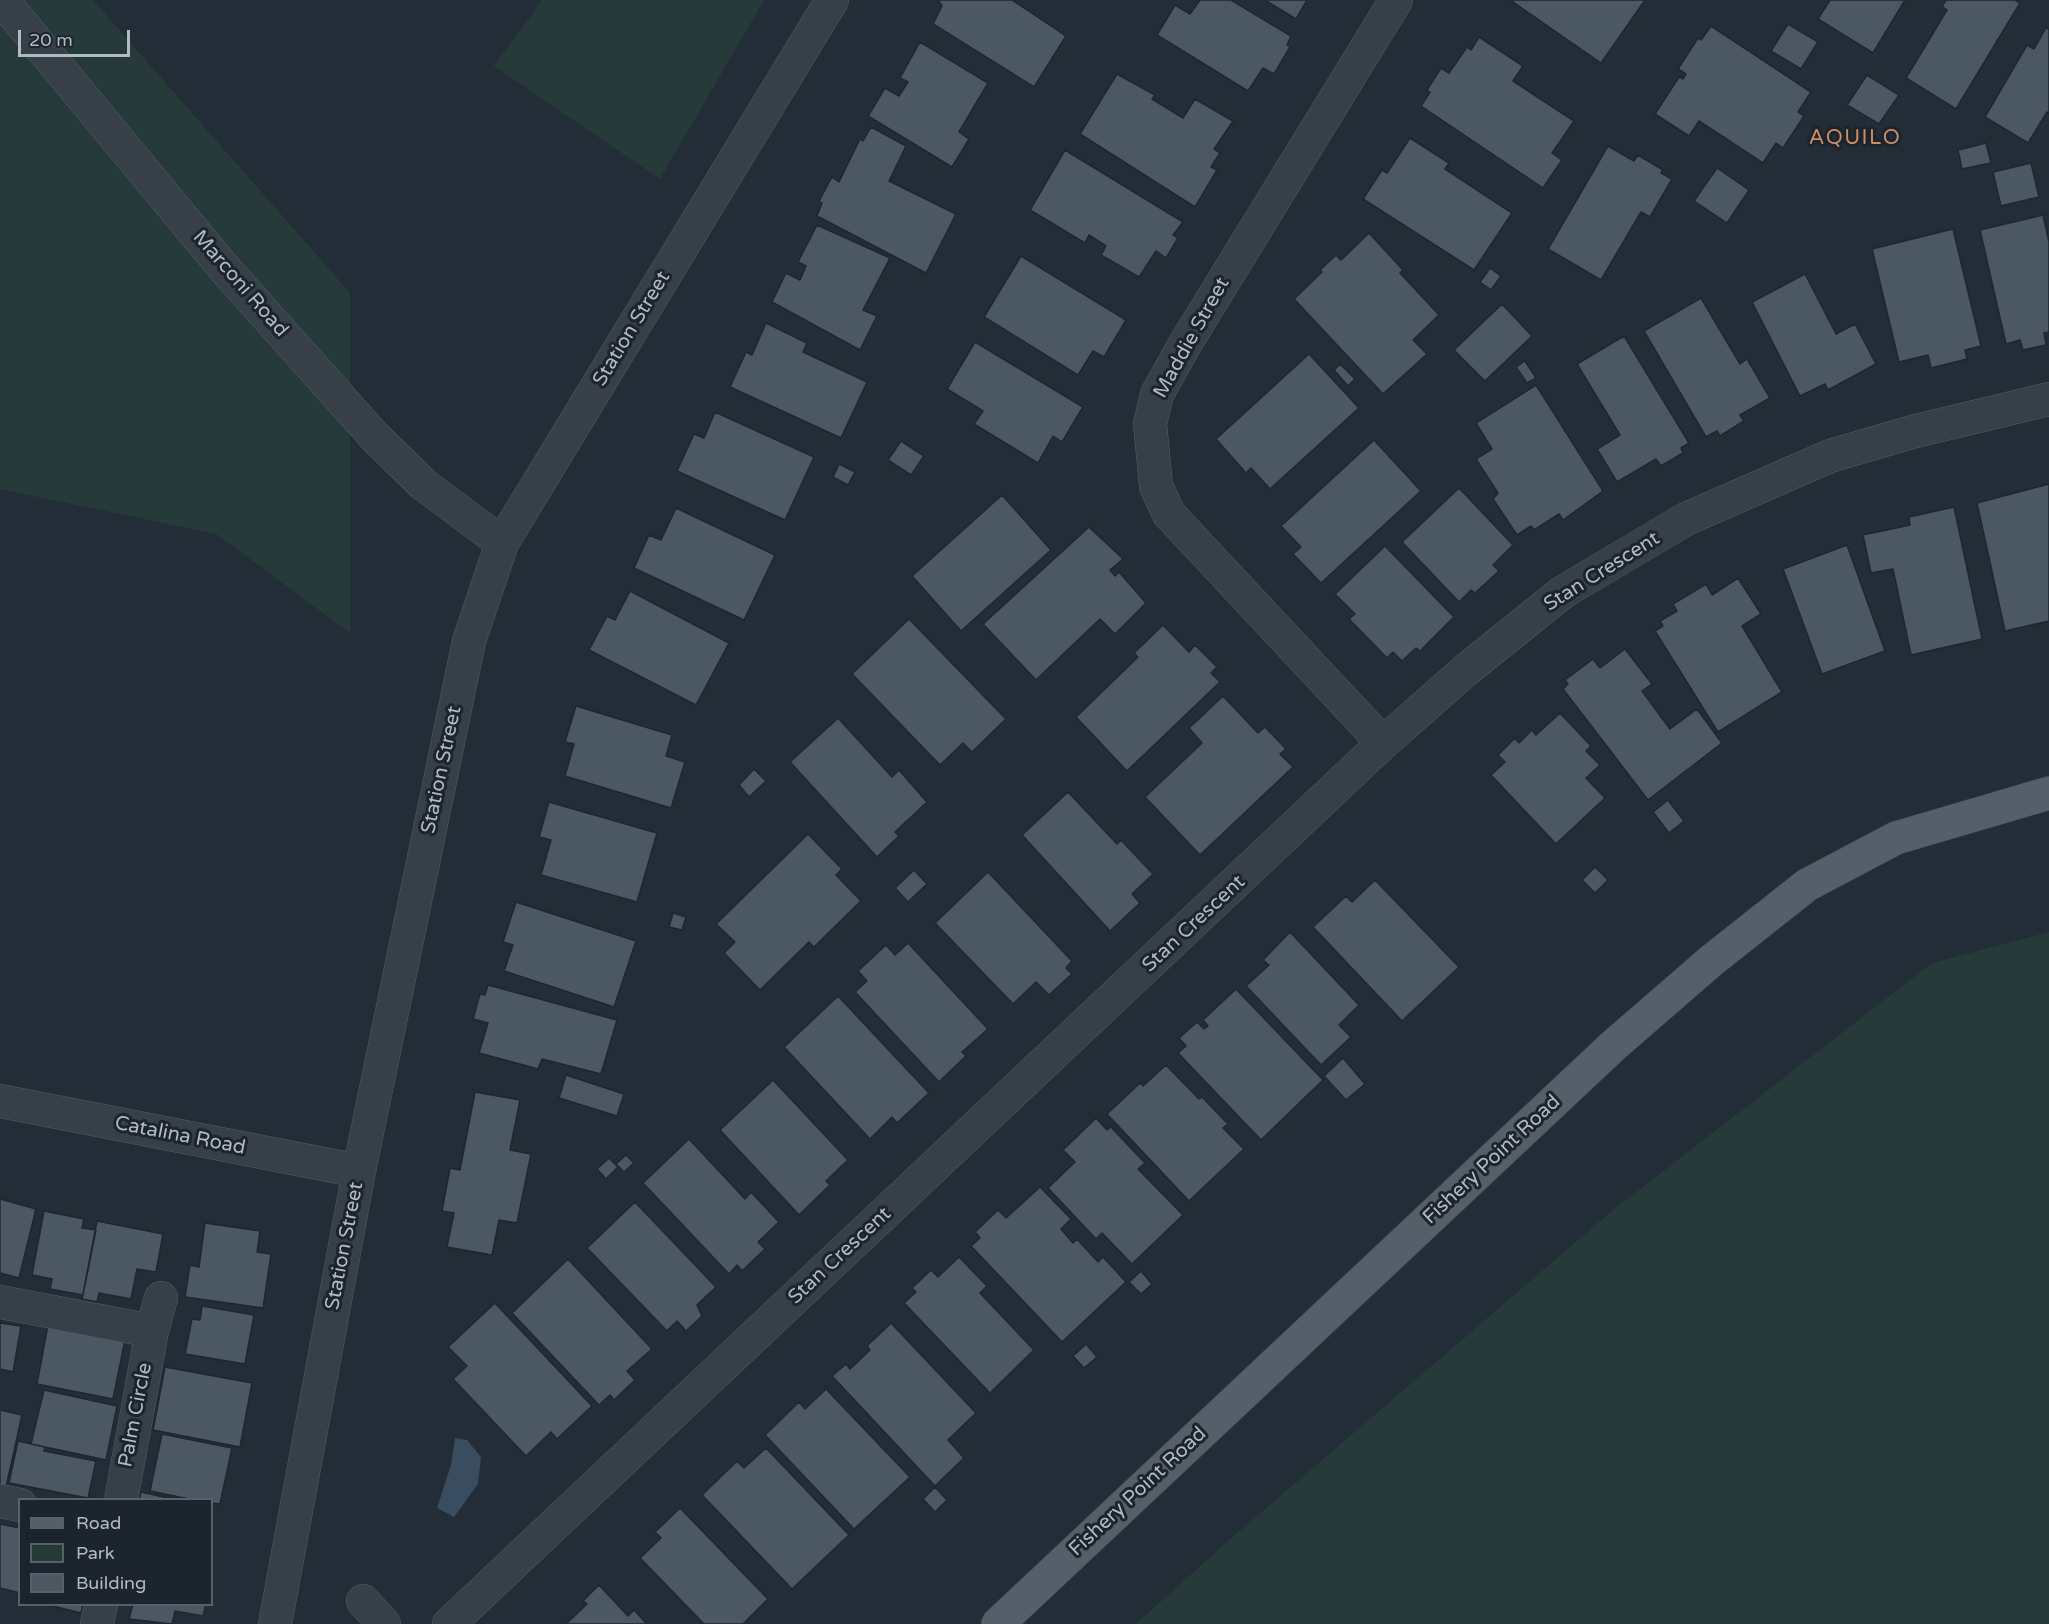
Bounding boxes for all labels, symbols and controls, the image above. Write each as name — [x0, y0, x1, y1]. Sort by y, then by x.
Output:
scale bar — [21, 18, 134, 56]
text: 20 m — [29, 29, 73, 51]
district label: AQUILO — [1809, 125, 1901, 151]
street label: Marconi Road — [187, 226, 293, 342]
street label: Station Street — [588, 267, 676, 391]
street label: Maddie Street — [1149, 273, 1235, 403]
street label: Stan Crescent — [1540, 527, 1664, 617]
street label: Station Street — [417, 704, 467, 836]
street label: Stan Crescent — [1138, 870, 1250, 978]
street label: Fishery Point Road — [1418, 1090, 1566, 1230]
street label: Catalina Road — [113, 1112, 247, 1160]
street label: Station Street — [321, 1180, 369, 1312]
street label: Stan Crescent — [784, 1202, 896, 1310]
street label: Palm Circle — [114, 1361, 158, 1469]
street label: Fishery Point Road — [1064, 1422, 1212, 1562]
legend — [18, 1498, 213, 1606]
text: Road — [76, 1512, 121, 1534]
text: Park — [76, 1542, 114, 1564]
text: Building — [76, 1572, 146, 1594]

